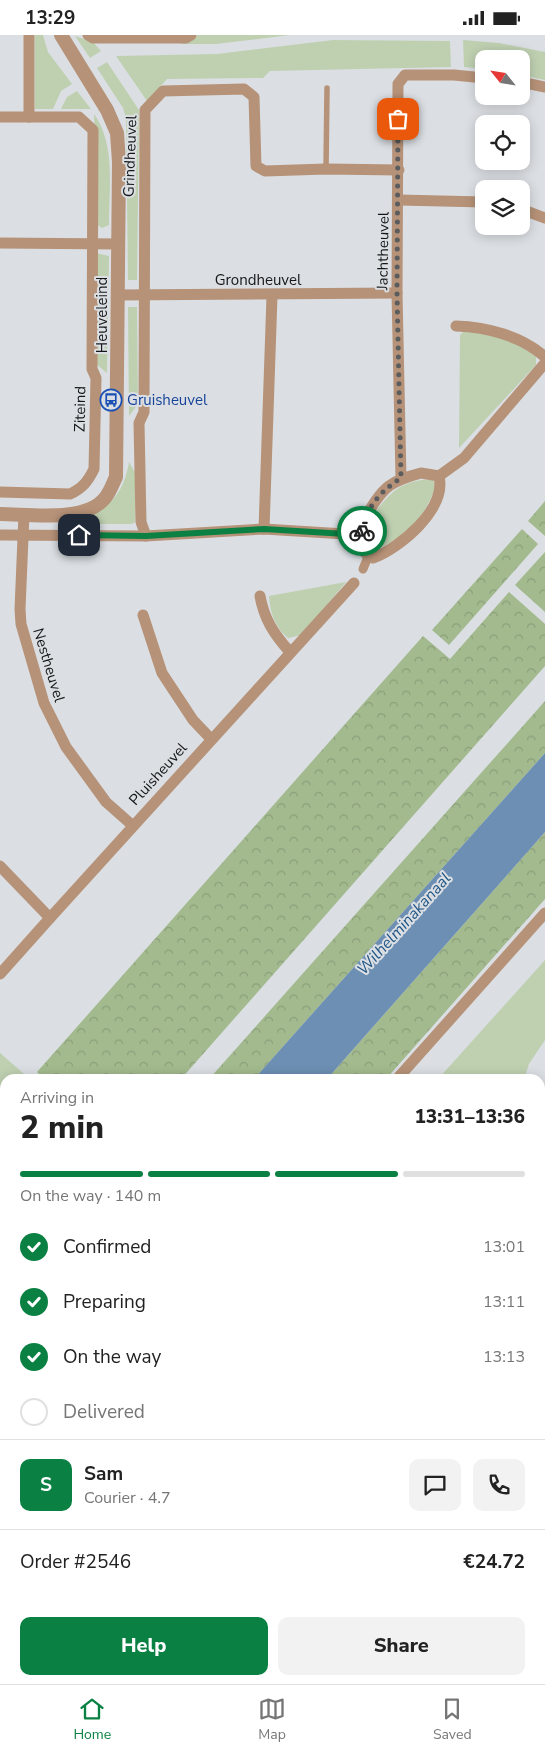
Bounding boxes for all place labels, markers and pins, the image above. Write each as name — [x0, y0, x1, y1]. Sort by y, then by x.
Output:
pin — [377, 98, 419, 140]
bus stop icon: Gruisheuvel — [99, 388, 123, 412]
place label: Gruisheuvel — [127, 390, 208, 410]
pin — [58, 514, 100, 556]

